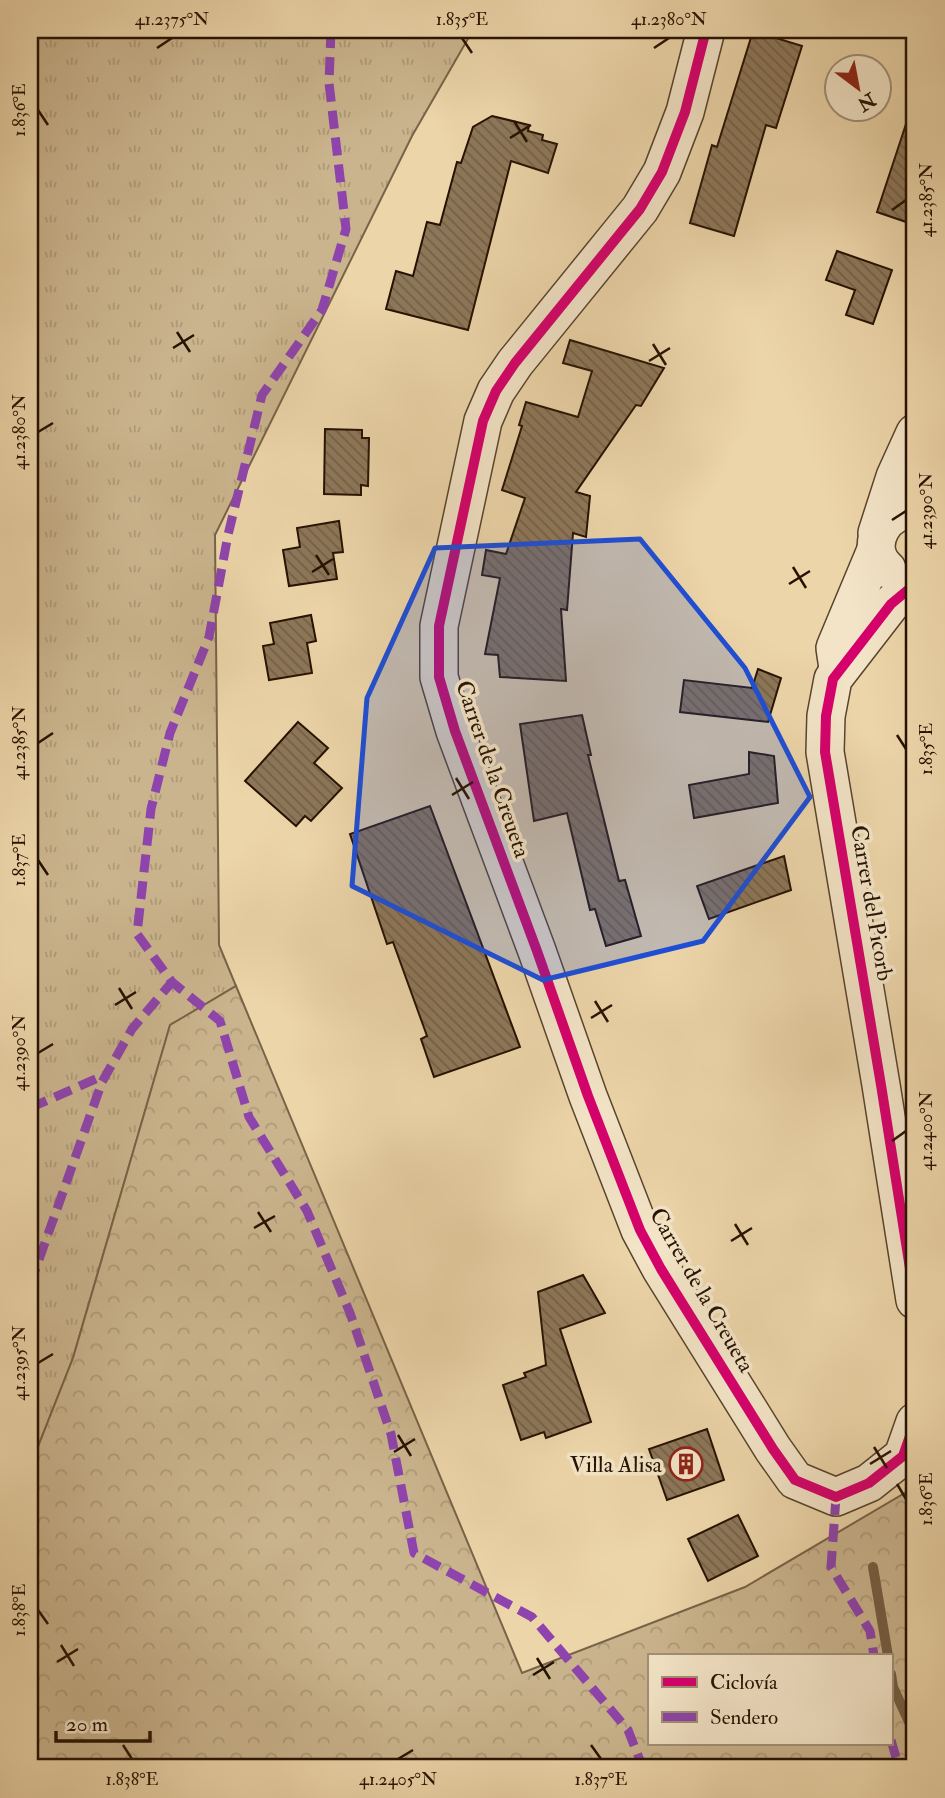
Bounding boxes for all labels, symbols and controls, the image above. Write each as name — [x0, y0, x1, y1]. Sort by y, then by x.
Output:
text: 41.2375°N — [135, 8, 209, 31]
text: 1.835°E — [436, 8, 488, 31]
text: 41.2380°N — [631, 8, 707, 31]
north arrow — [822, 52, 892, 122]
text: 1.836°E — [8, 83, 31, 137]
text: N — [852, 86, 881, 117]
text: 41.2385°N — [915, 163, 938, 237]
text: 41.2380°N — [8, 394, 31, 470]
text: 41.2390°N — [915, 473, 938, 549]
street label: Carrer de la Creueta — [449, 677, 537, 862]
text: 41.2385°N — [8, 706, 31, 780]
text: 1.835°E — [915, 723, 938, 775]
street label: Carrer del Picorb — [844, 823, 900, 983]
text: 1.837°E — [8, 834, 31, 886]
text: 41.2390°N — [8, 1015, 31, 1091]
text: 41.2400°N — [915, 1091, 938, 1171]
street label: Carrer de la Creueta — [643, 1202, 761, 1378]
text: 41.2395°N — [8, 1325, 31, 1401]
building icon: Villa Alisa — [667, 1445, 705, 1483]
place label: Villa Alisa — [570, 1450, 663, 1479]
text: 1.836°E — [915, 1472, 938, 1526]
text: 1.838°E — [8, 1583, 31, 1637]
legend — [648, 1654, 892, 1745]
text: Ciclovía — [710, 1669, 778, 1696]
scale bar — [56, 1700, 150, 1744]
text: Sendero — [710, 1704, 778, 1731]
text: 20 m — [66, 1711, 108, 1738]
text: 1.838°E — [105, 1768, 159, 1791]
text: 41.2405°N — [359, 1768, 437, 1791]
text: 1.837°E — [575, 1768, 627, 1791]

